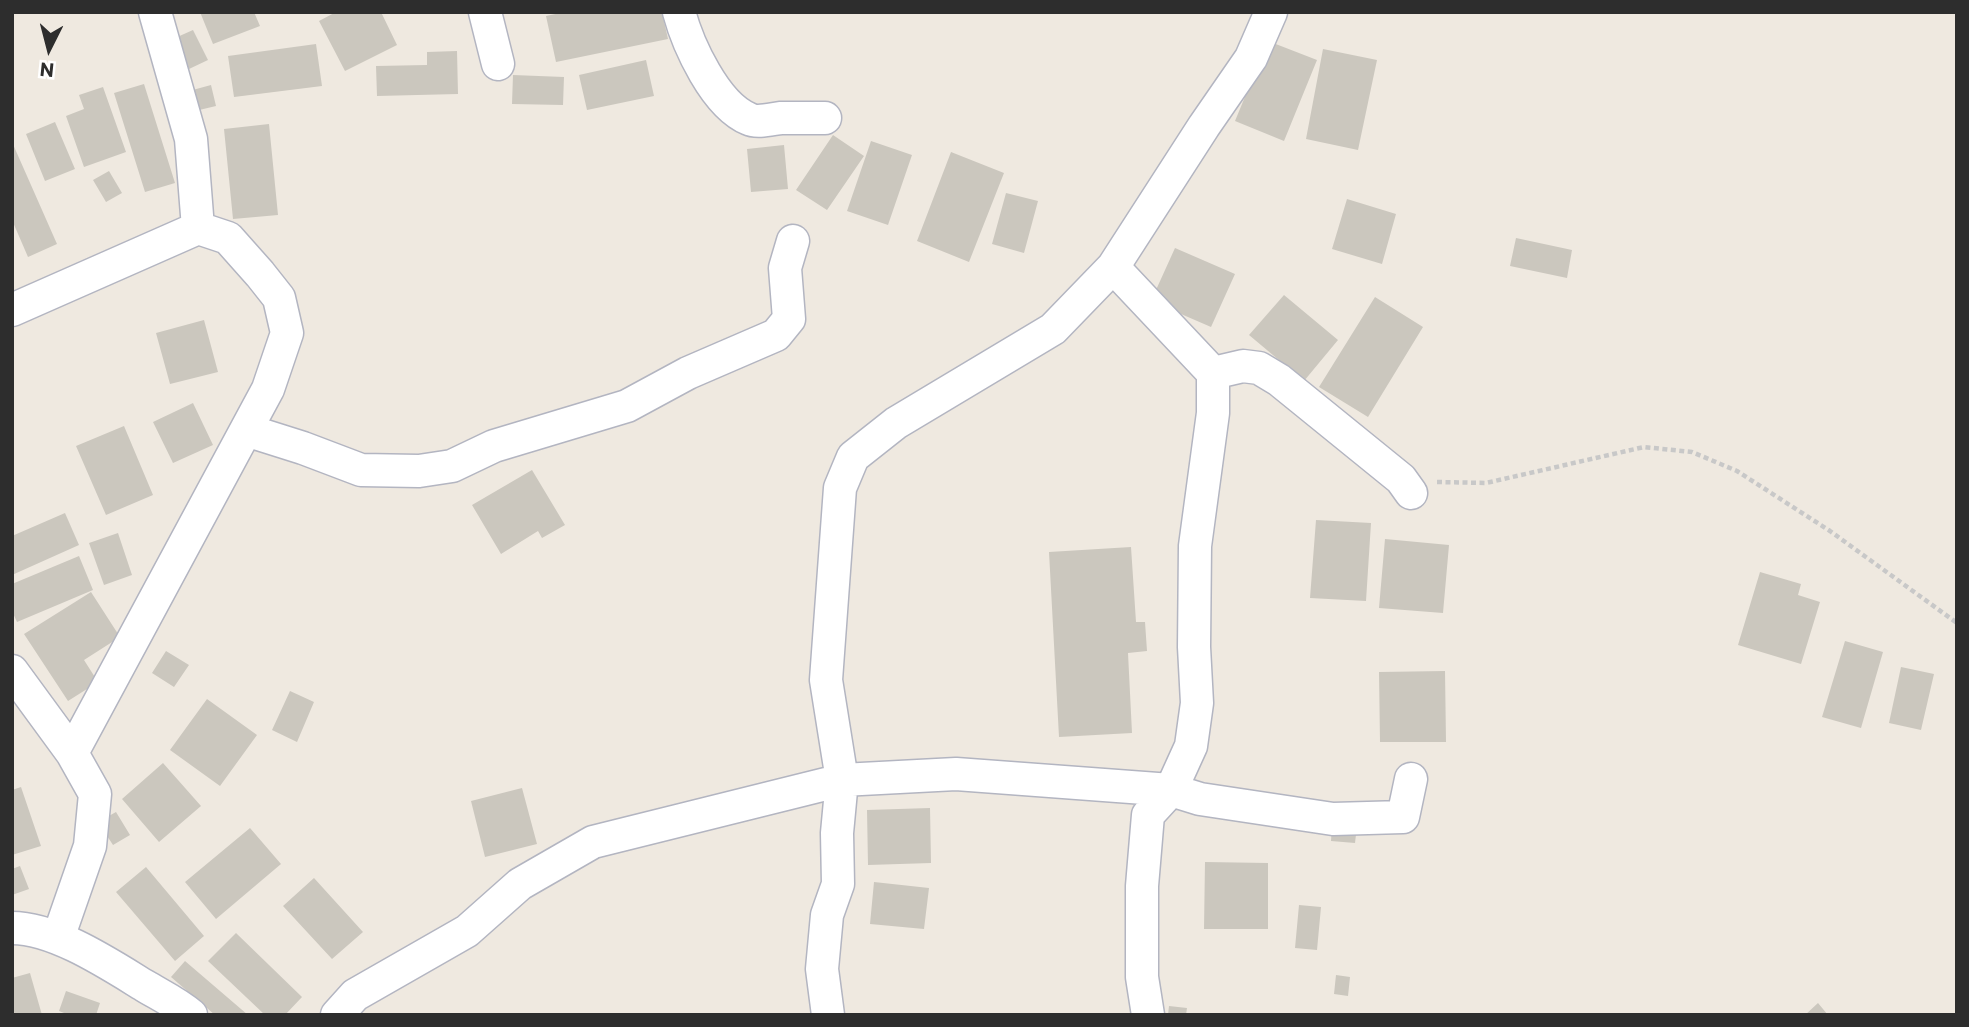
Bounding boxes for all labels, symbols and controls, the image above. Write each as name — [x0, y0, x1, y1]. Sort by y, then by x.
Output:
north arrow — [14, 14, 84, 84]
text: N — [38, 58, 55, 83]

